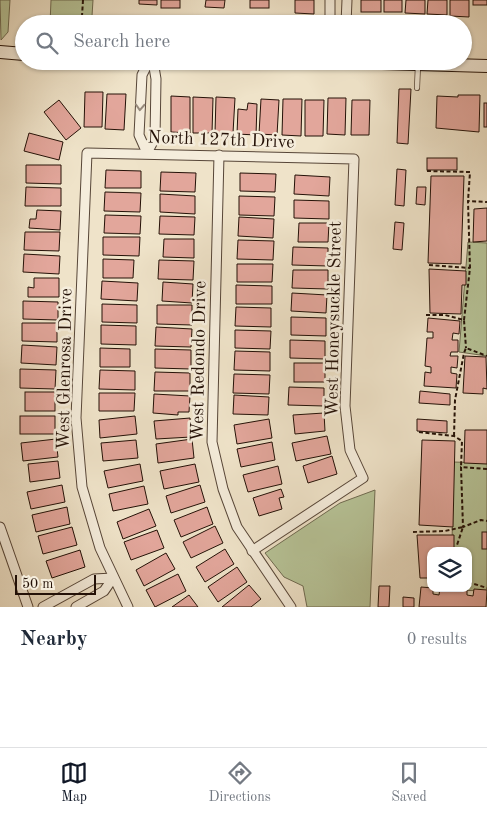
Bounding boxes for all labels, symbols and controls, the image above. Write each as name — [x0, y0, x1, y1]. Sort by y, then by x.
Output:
search box — [15, 15, 472, 70]
icon: search — [33, 29, 61, 57]
text: Search here — [73, 33, 170, 52]
one-way arrow — [135, 103, 146, 111]
street label: North 127th Drive — [147, 128, 295, 152]
street label: West Honeysuckle Street — [323, 221, 345, 417]
street label: West Redondo Drive — [189, 280, 209, 442]
street label: West Glenrosa Drive — [55, 288, 75, 450]
map controls — [427, 547, 472, 592]
button: layers — [427, 547, 472, 592]
scale bar — [15, 572, 96, 595]
text: 50 m — [22, 577, 53, 591]
text: Nearby — [20, 629, 88, 650]
text: 0 results — [407, 632, 467, 648]
tab: Map — [60, 759, 88, 806]
tab: Directions — [209, 759, 271, 806]
tab: Saved — [391, 759, 427, 806]

